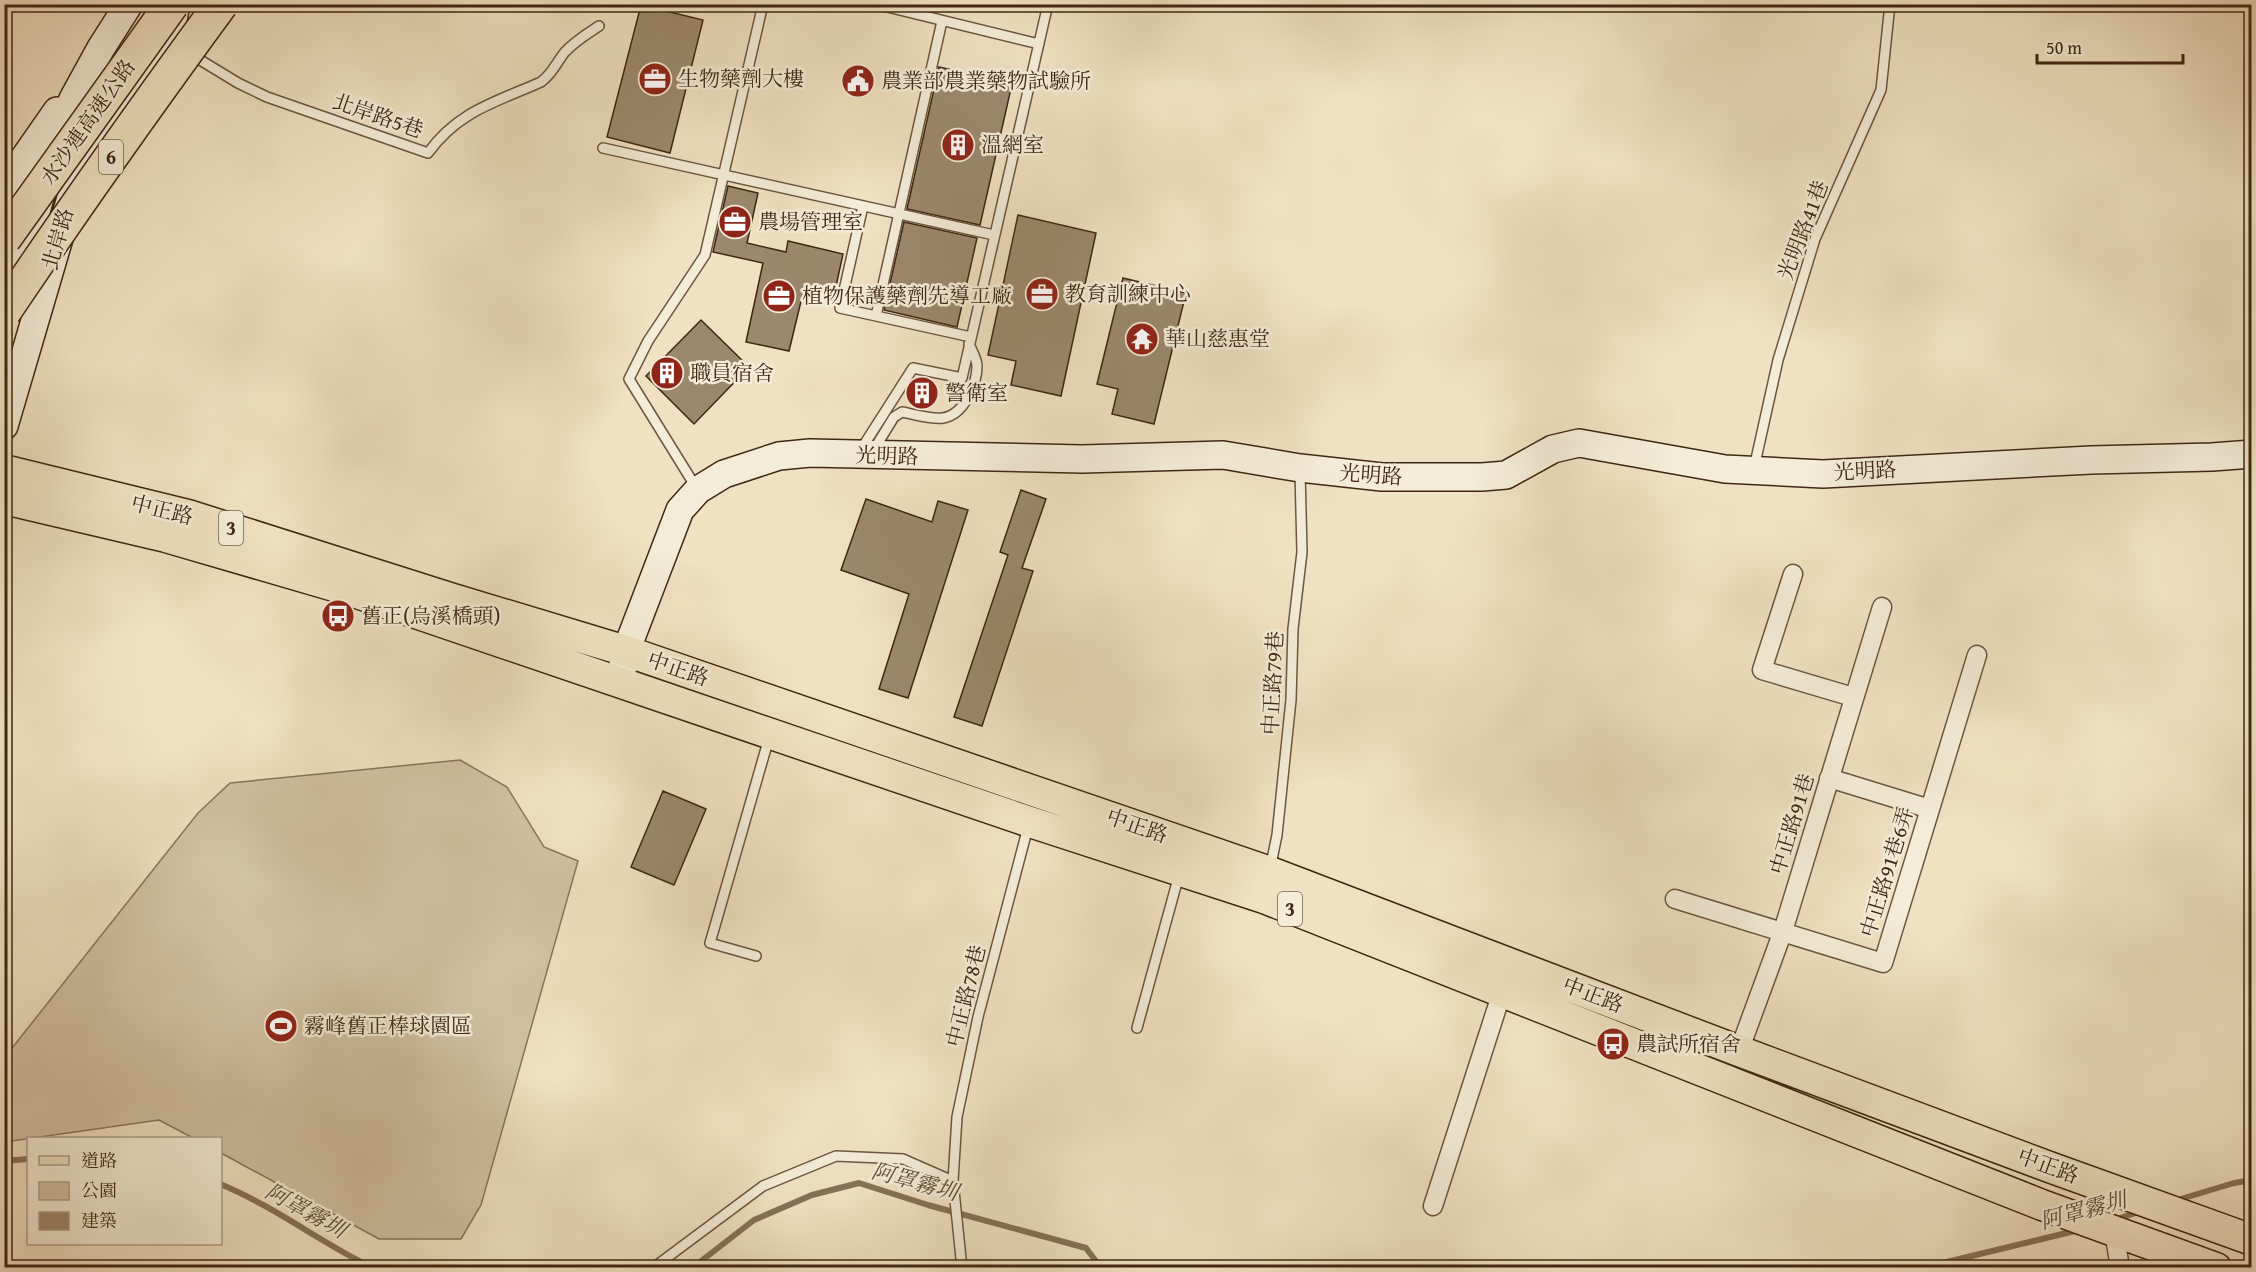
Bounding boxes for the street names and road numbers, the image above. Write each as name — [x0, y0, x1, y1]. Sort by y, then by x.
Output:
street label: 水沙連高速公路 — [33, 53, 142, 191]
street label: 北岸路5巷 — [329, 86, 428, 146]
road number: 6 — [99, 140, 123, 174]
street label: 光明路41巷 — [1769, 176, 1836, 284]
street label: 北岸路 — [34, 204, 81, 273]
street label: 光明路 — [855, 439, 919, 472]
street label: 光明路 — [1833, 453, 1897, 488]
street label: 光明路 — [1339, 457, 1404, 492]
street label: 中正路 — [128, 487, 196, 532]
road number: 3 — [219, 511, 243, 545]
street label: 中正路79巷 — [1254, 630, 1291, 736]
street label: 中正路 — [643, 644, 713, 693]
street label: 中正路91巷 — [1761, 769, 1822, 878]
street label: 中正路 — [1102, 801, 1172, 850]
street label: 中正路91巷6弄 — [1852, 803, 1921, 941]
road number: 3 — [1278, 892, 1302, 926]
street label: 中正路78巷 — [938, 942, 993, 1050]
street label: 中正路 — [1558, 969, 1628, 1020]
street label: 中正路 — [2013, 1140, 2083, 1191]

